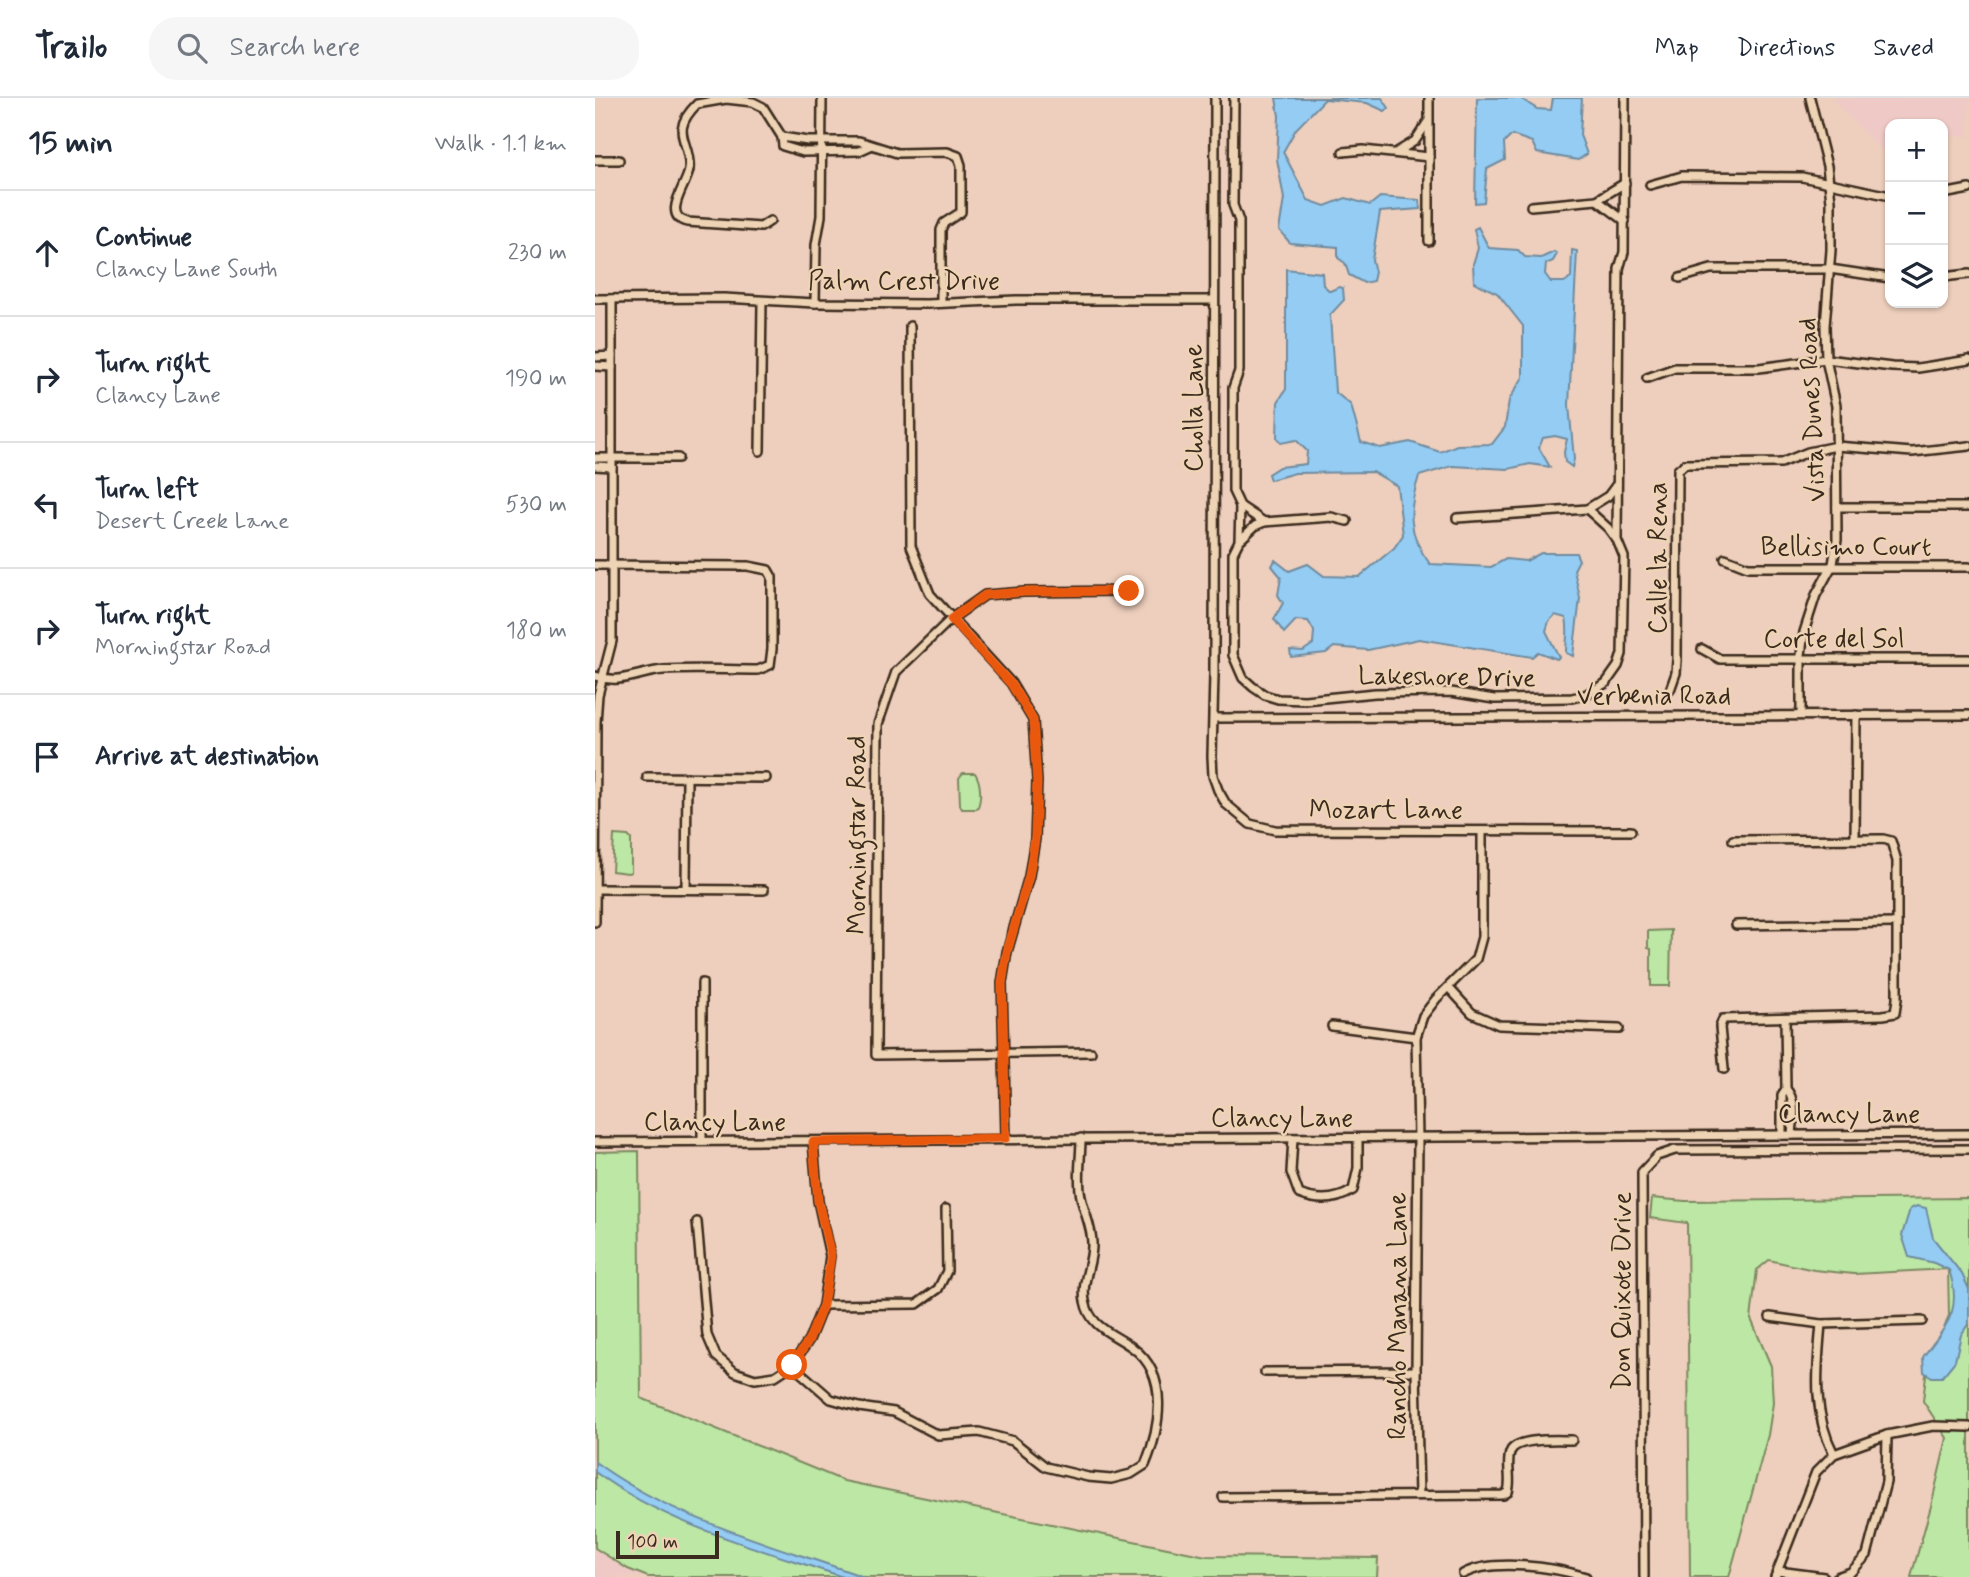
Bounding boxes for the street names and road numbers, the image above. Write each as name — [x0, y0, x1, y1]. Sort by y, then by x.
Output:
street label: Palm Crest Drive — [808, 265, 1000, 299]
street label: Vista Dunes Road — [1791, 317, 1835, 503]
street label: Cholla Lane — [1178, 344, 1212, 472]
street label: Calle la Rena — [1642, 482, 1676, 634]
street label: Bellisimo Court — [1761, 531, 1931, 565]
street label: Corte del Sol — [1764, 623, 1905, 657]
street label: Lakeshore Drive — [1358, 659, 1536, 697]
street label: Verbenia Road — [1577, 680, 1731, 714]
street label: Morningstar Road — [841, 735, 878, 935]
street label: Mozart Lane — [1309, 794, 1463, 828]
street label: Clancy Lane — [1778, 1098, 1920, 1132]
street label: Clancy Lane — [1211, 1102, 1353, 1136]
street label: Clancy Lane — [644, 1106, 786, 1140]
street label: Rancho Manana Lane — [1382, 1192, 1416, 1440]
street label: Don Quixote Drive — [1606, 1192, 1640, 1390]

